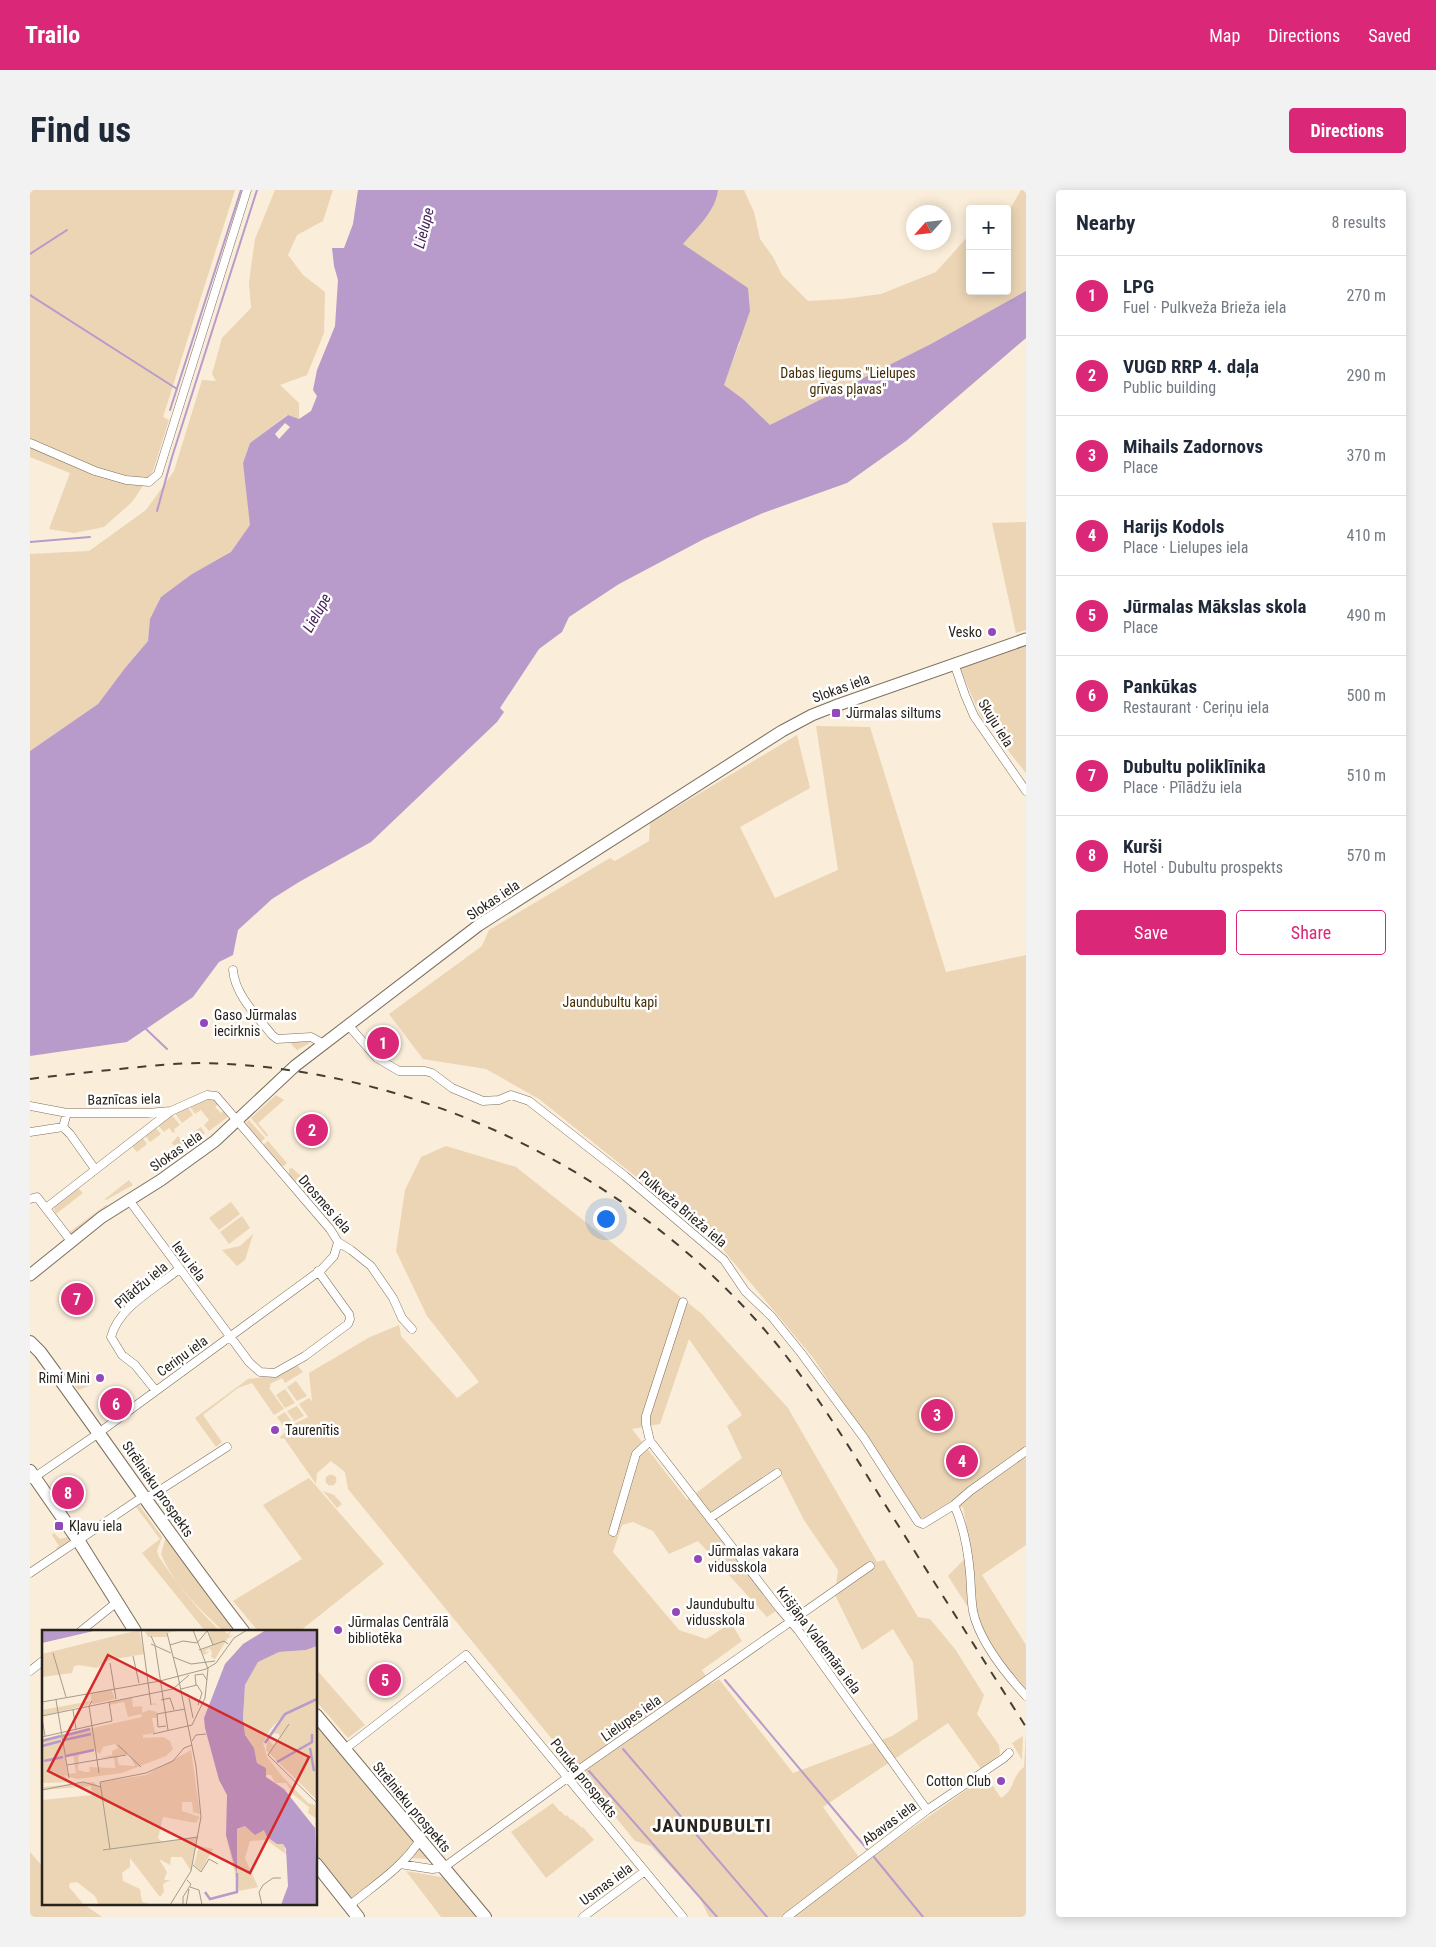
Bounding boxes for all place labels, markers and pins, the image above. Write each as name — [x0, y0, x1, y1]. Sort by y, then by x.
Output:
place label: Vesko — [948, 624, 982, 640]
marker: Vesko — [986, 626, 998, 638]
place label: Jūrmalas siltums — [846, 705, 941, 721]
marker: Jūrmalas siltums — [830, 707, 842, 719]
place label: Gaso Jūrmalas iecirknis — [214, 1007, 297, 1039]
marker: Gaso Jūrmalas iecirknis — [198, 1017, 210, 1029]
pin: 1 — [367, 1024, 399, 1062]
pin: 2 — [296, 1111, 328, 1149]
pin: 7 — [61, 1280, 93, 1318]
place label: Rimi Mini — [39, 1370, 90, 1386]
marker: Rimi Mini — [94, 1372, 106, 1384]
pin: 6 — [100, 1385, 132, 1423]
pin: 3 — [921, 1396, 953, 1434]
place label: Taurenītis — [285, 1422, 340, 1438]
marker: Taurenītis — [269, 1424, 281, 1436]
pin: 4 — [946, 1442, 978, 1480]
pin: 8 — [52, 1474, 84, 1512]
place label: Kļavu iela — [69, 1518, 122, 1535]
marker: Kļavu iela — [53, 1520, 65, 1532]
place label: Jūrmalas vakara vidusskola — [708, 1543, 799, 1575]
marker: Jūrmalas vakara vidusskola — [692, 1553, 704, 1565]
place label: Jaundubultu vidusskola — [686, 1596, 755, 1628]
marker: Jaundubultu vidusskola — [670, 1606, 682, 1618]
place label: Jūrmalas Centrālā bibliotēka — [348, 1614, 449, 1646]
marker: Jūrmalas Centrālā bibliotēka — [332, 1624, 344, 1636]
pin: 5 — [369, 1661, 401, 1699]
place label: Cotton Club — [926, 1773, 991, 1789]
marker: Cotton Club — [995, 1775, 1007, 1787]

